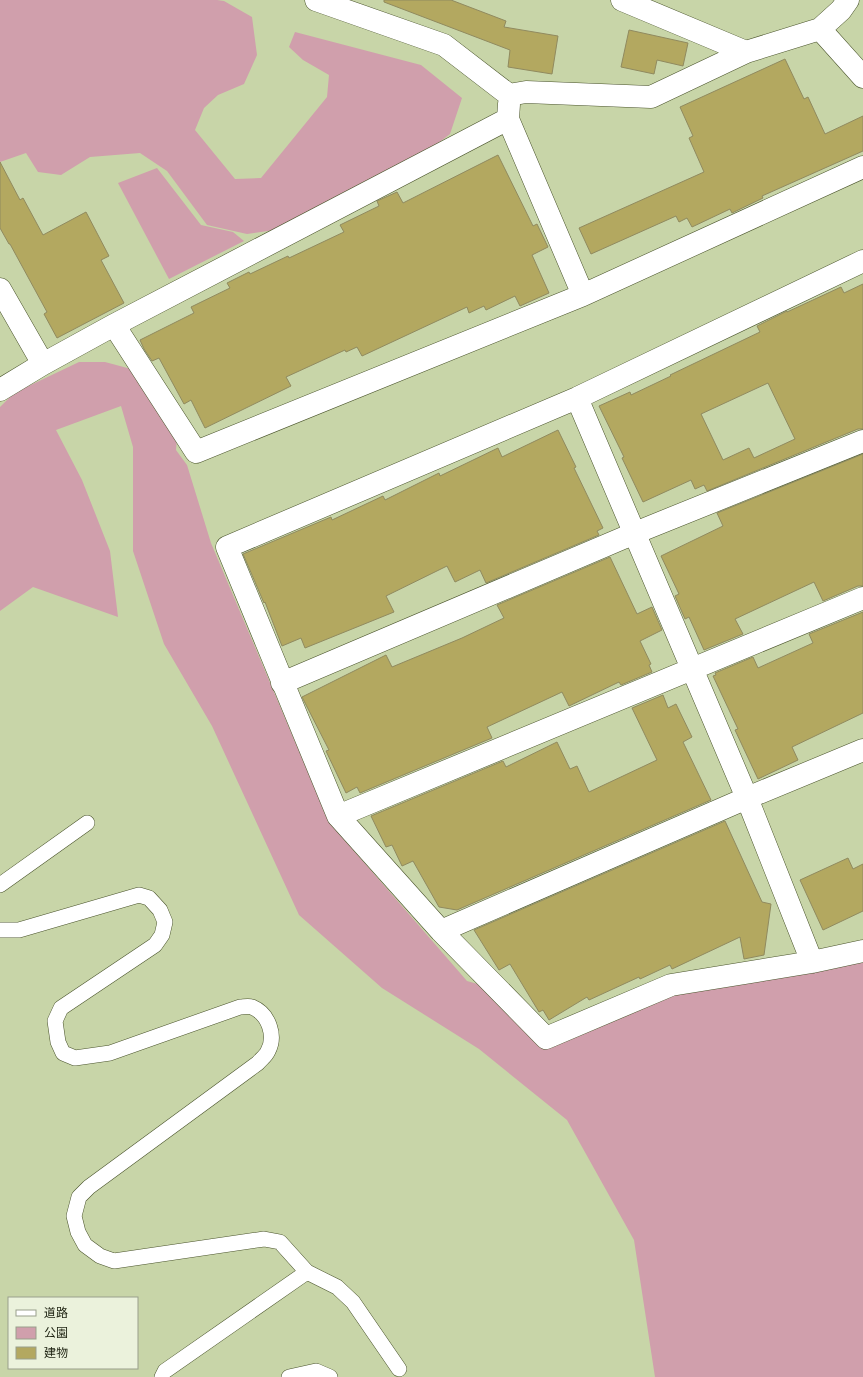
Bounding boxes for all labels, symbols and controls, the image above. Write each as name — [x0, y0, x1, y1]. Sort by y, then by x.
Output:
legend — [8, 1297, 138, 1369]
text: 道路 — [44, 1306, 68, 1320]
text: 公園 — [44, 1326, 68, 1340]
text: 建物 — [44, 1346, 68, 1360]

